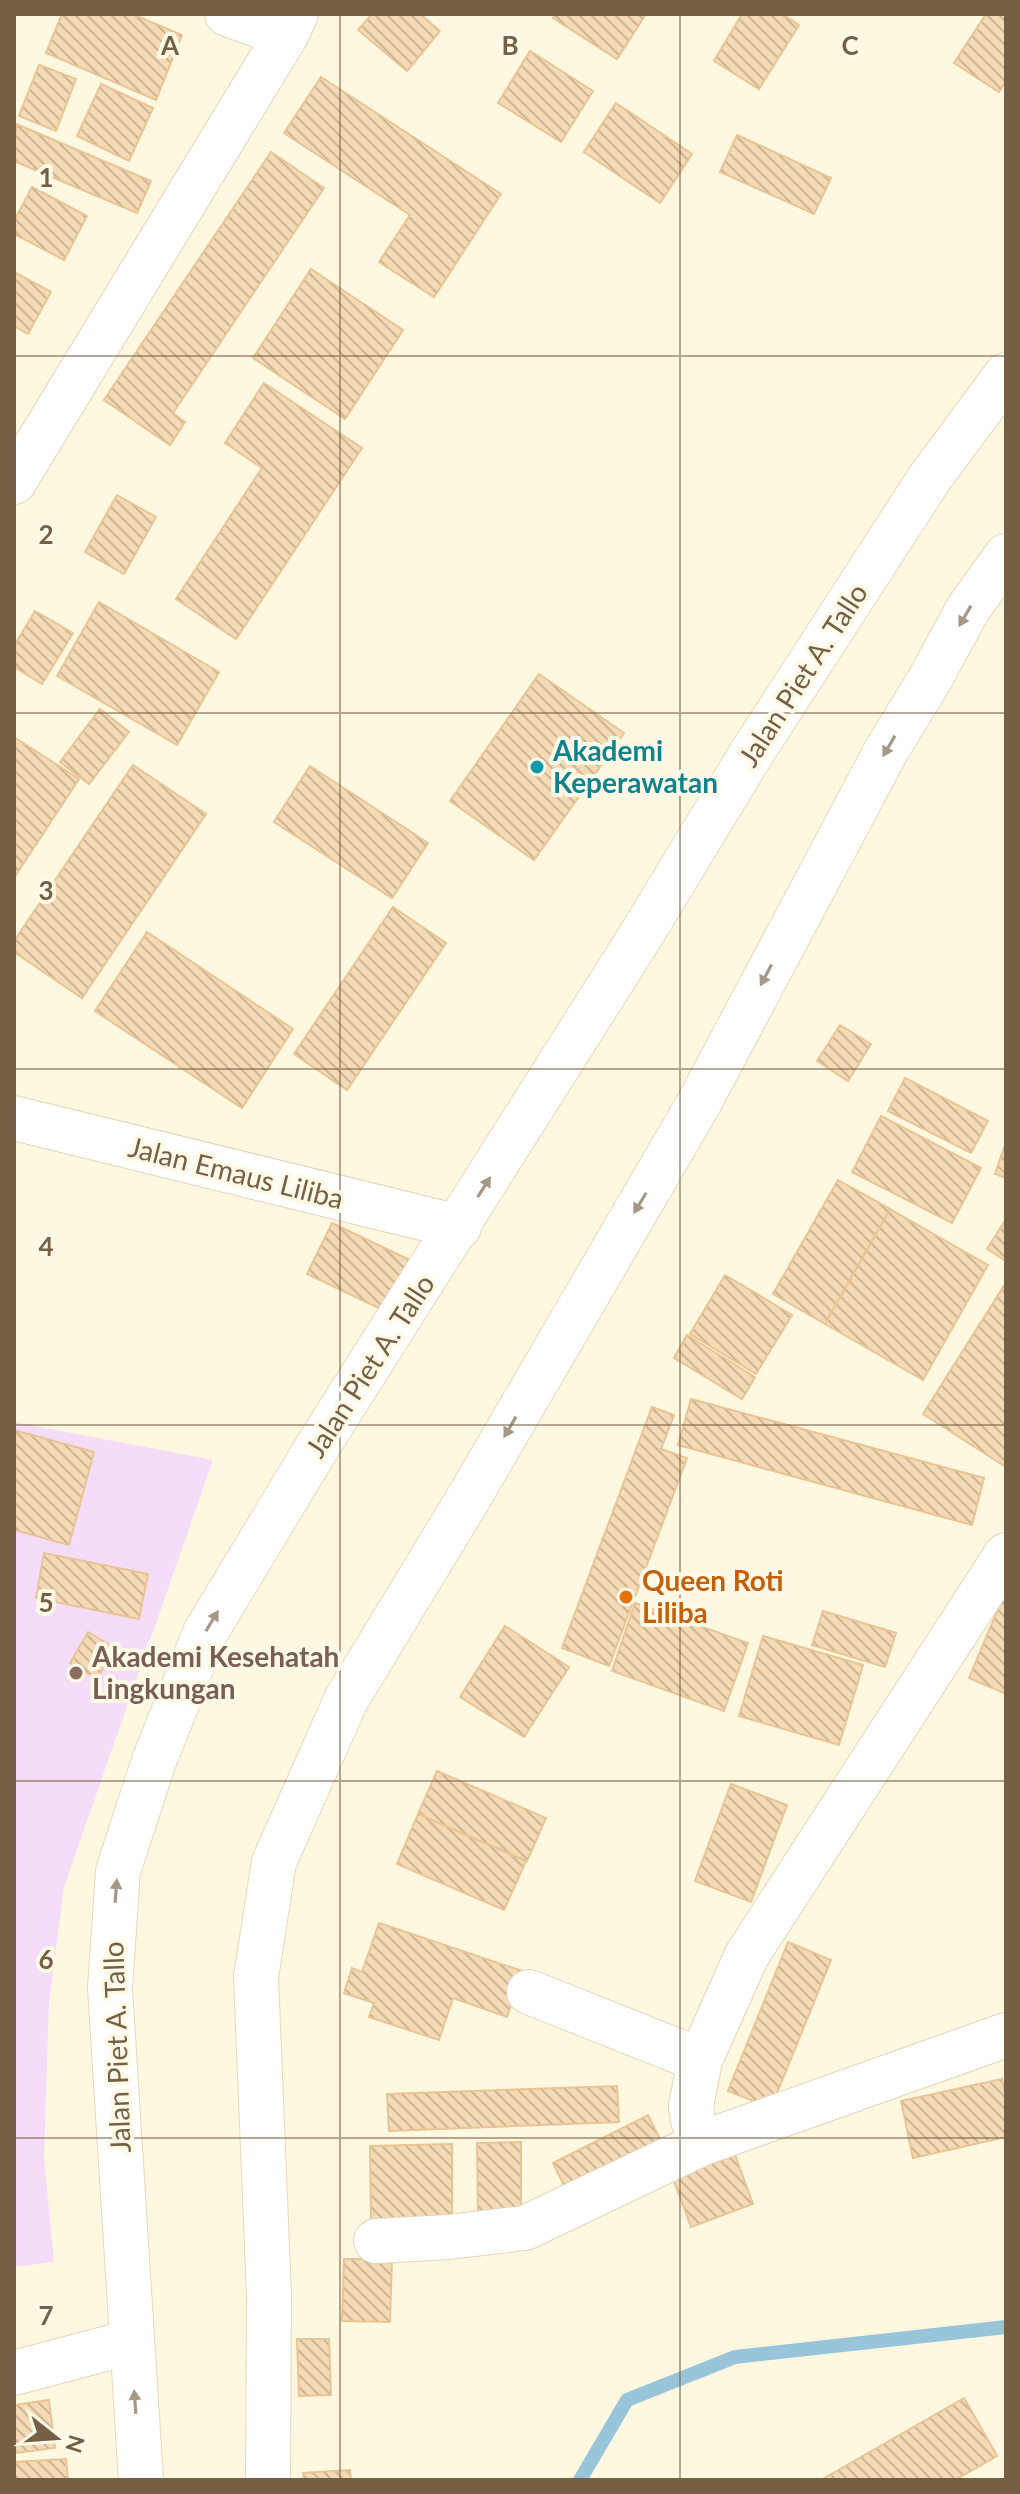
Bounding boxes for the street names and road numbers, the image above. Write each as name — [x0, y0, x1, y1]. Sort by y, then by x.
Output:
street label: Jalan Piet A. Tallo — [730, 577, 874, 772]
street label: Jalan Emaus Liliba — [125, 1129, 347, 1215]
street label: Jalan Piet A. Tallo — [297, 1268, 441, 1463]
street label: Jalan Piet A. Tallo — [95, 1941, 137, 2153]

